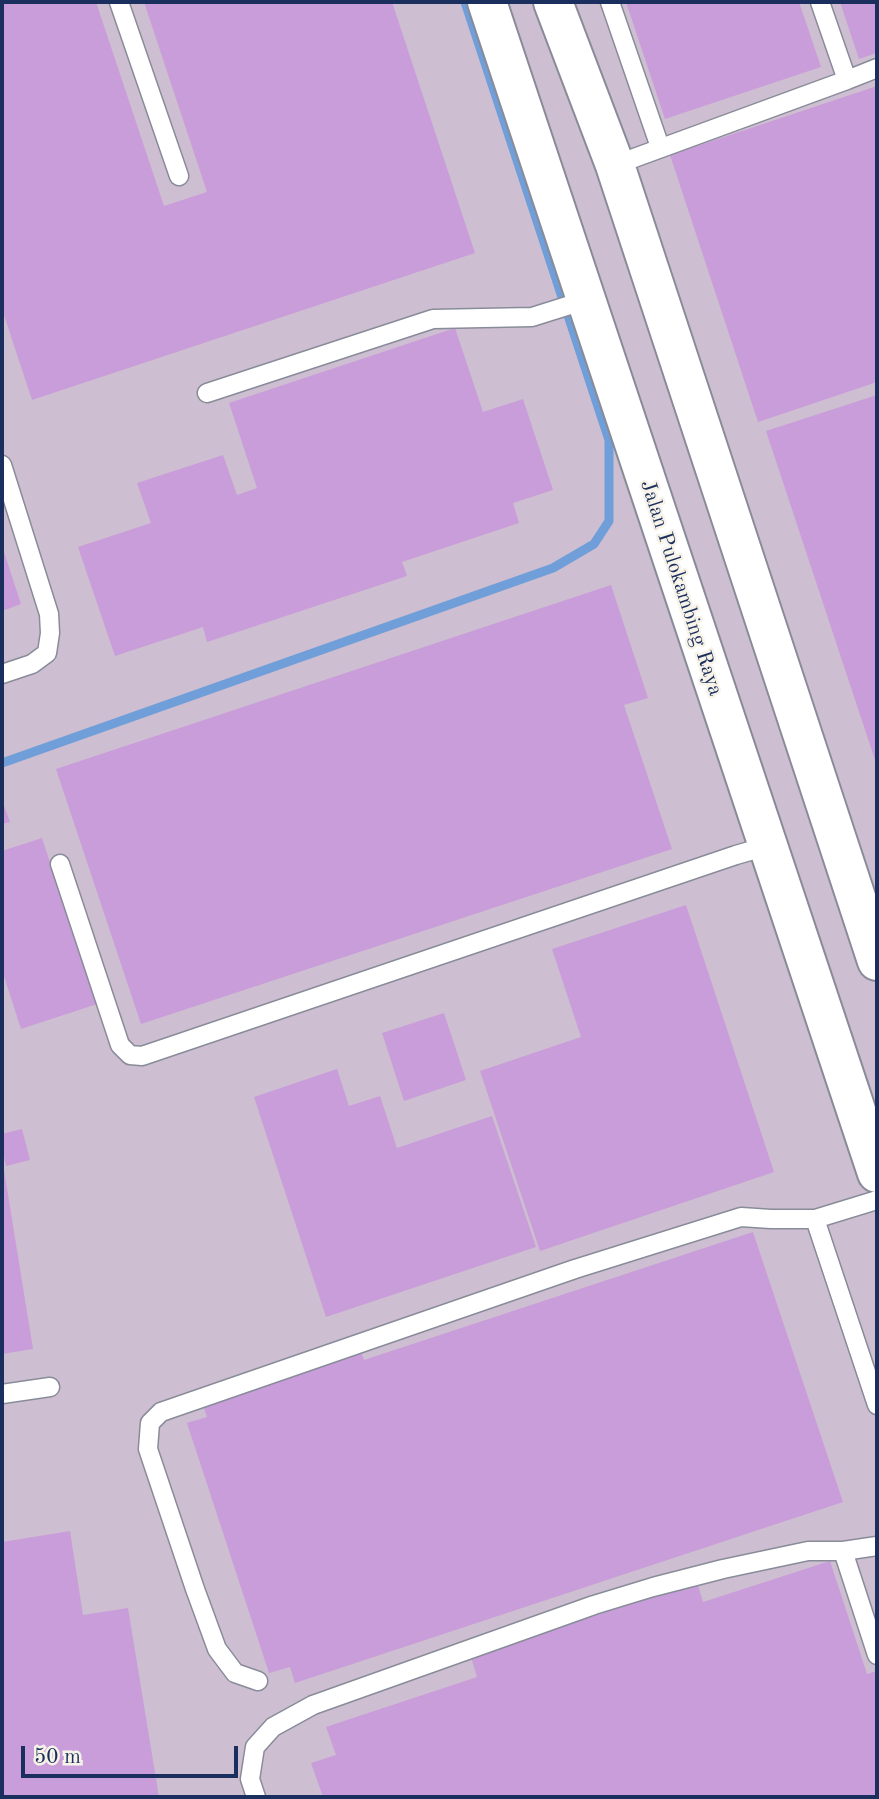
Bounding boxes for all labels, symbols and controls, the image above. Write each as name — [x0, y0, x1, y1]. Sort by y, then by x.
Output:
street label: Jalan Pulokambing Raya — [634, 477, 728, 699]
scale bar — [24, 1732, 242, 1776]
text: 50 m — [34, 1747, 81, 1768]

